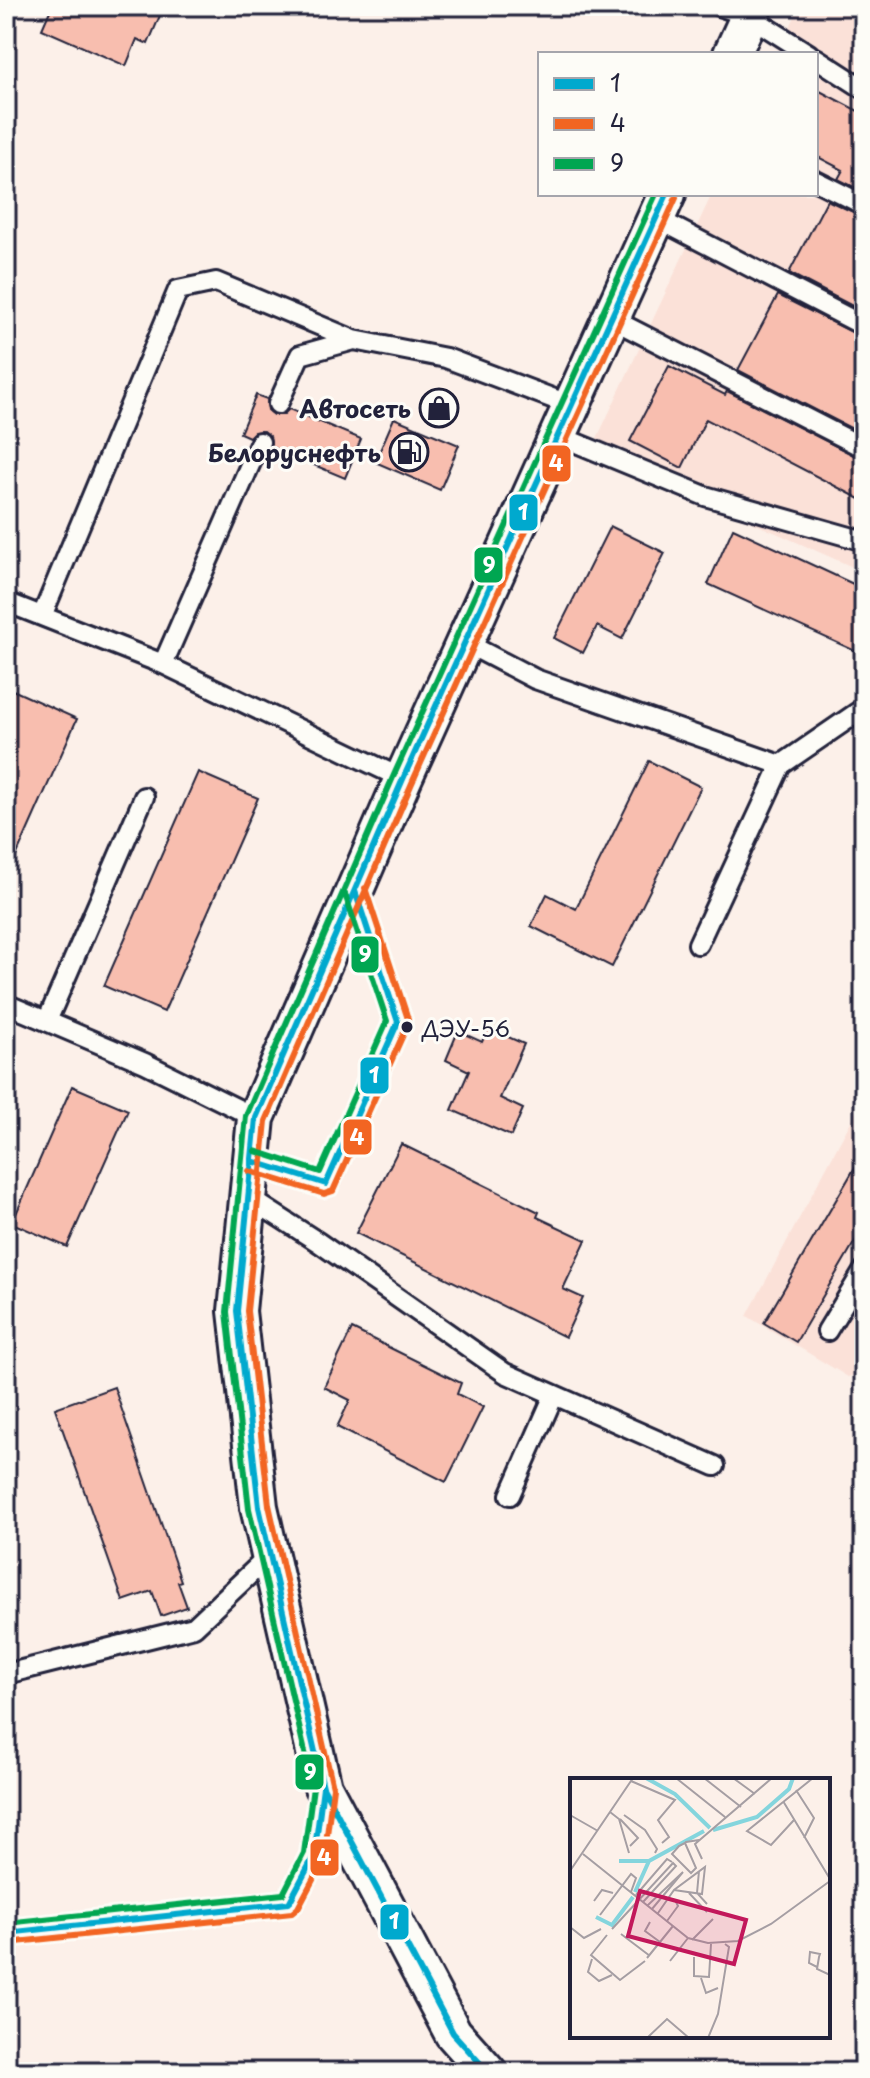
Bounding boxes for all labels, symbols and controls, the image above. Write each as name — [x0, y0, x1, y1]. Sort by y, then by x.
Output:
legend — [538, 52, 818, 196]
text: 1 — [610, 64, 621, 100]
text: 4 — [610, 104, 626, 140]
text: 9 — [610, 144, 624, 180]
shop icon: Автосеть — [418, 387, 460, 429]
place label: Автосеть — [299, 390, 411, 426]
fuel station icon: Белоруснефть — [388, 431, 430, 473]
place label: Белоруснефть — [208, 434, 381, 470]
line badge: 4 — [541, 444, 572, 483]
text: 4 — [549, 445, 564, 478]
line badge: 1 — [508, 493, 539, 532]
text: 1 — [518, 494, 528, 527]
line badge: 9 — [473, 546, 504, 584]
text: 9 — [482, 547, 496, 580]
line badge: 9 — [350, 935, 380, 974]
text: 9 — [358, 936, 372, 969]
place label: ДЭУ-56 — [421, 1011, 510, 1044]
marker: ДЭУ-56 — [399, 1019, 415, 1035]
line badge: 1 — [359, 1056, 390, 1095]
text: 1 — [369, 1057, 379, 1090]
line badge: 4 — [342, 1118, 373, 1156]
text: 4 — [350, 1119, 365, 1152]
line badge: 9 — [294, 1753, 325, 1791]
text: 9 — [303, 1754, 317, 1787]
inset map — [570, 1778, 830, 2038]
line badge: 4 — [309, 1838, 340, 1877]
text: 4 — [317, 1839, 332, 1872]
line badge: 1 — [379, 1903, 410, 1941]
text: 1 — [389, 1903, 399, 1936]

